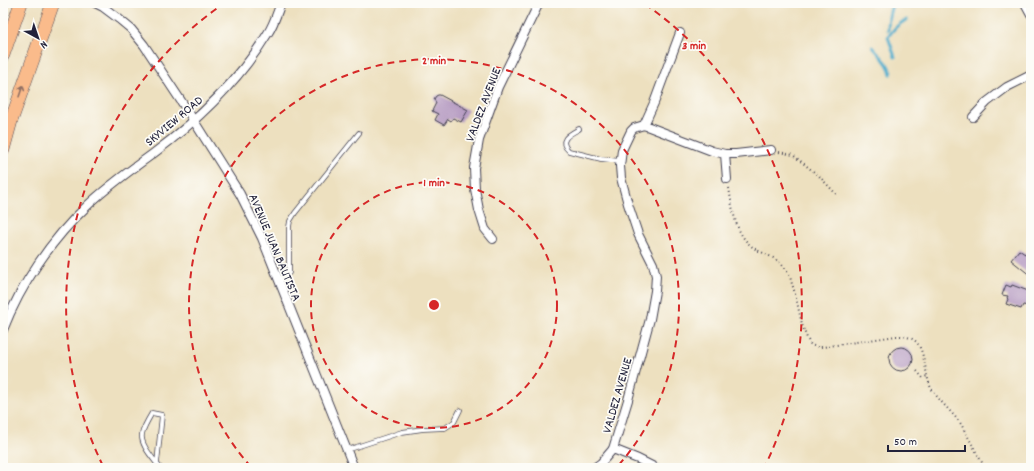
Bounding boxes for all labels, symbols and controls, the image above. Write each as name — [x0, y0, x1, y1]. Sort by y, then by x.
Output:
north arrow — [18, 18, 58, 58]
text: N — [35, 36, 50, 52]
text: 3 min — [682, 38, 706, 55]
text: 2 min — [422, 53, 446, 70]
street label: VALDEZ AVENUE — [462, 65, 507, 145]
one-way arrow — [18, 86, 26, 98]
street label: SKYVIEW ROAD — [141, 92, 208, 152]
text: 1 min — [423, 175, 445, 192]
street label: AVENUE JUAN BAUTISTA — [242, 191, 305, 305]
centre of rings — [427, 298, 441, 312]
street label: VALDEZ AVENUE — [599, 356, 638, 436]
scale bar — [888, 427, 965, 453]
text: 50 m — [894, 434, 917, 451]

